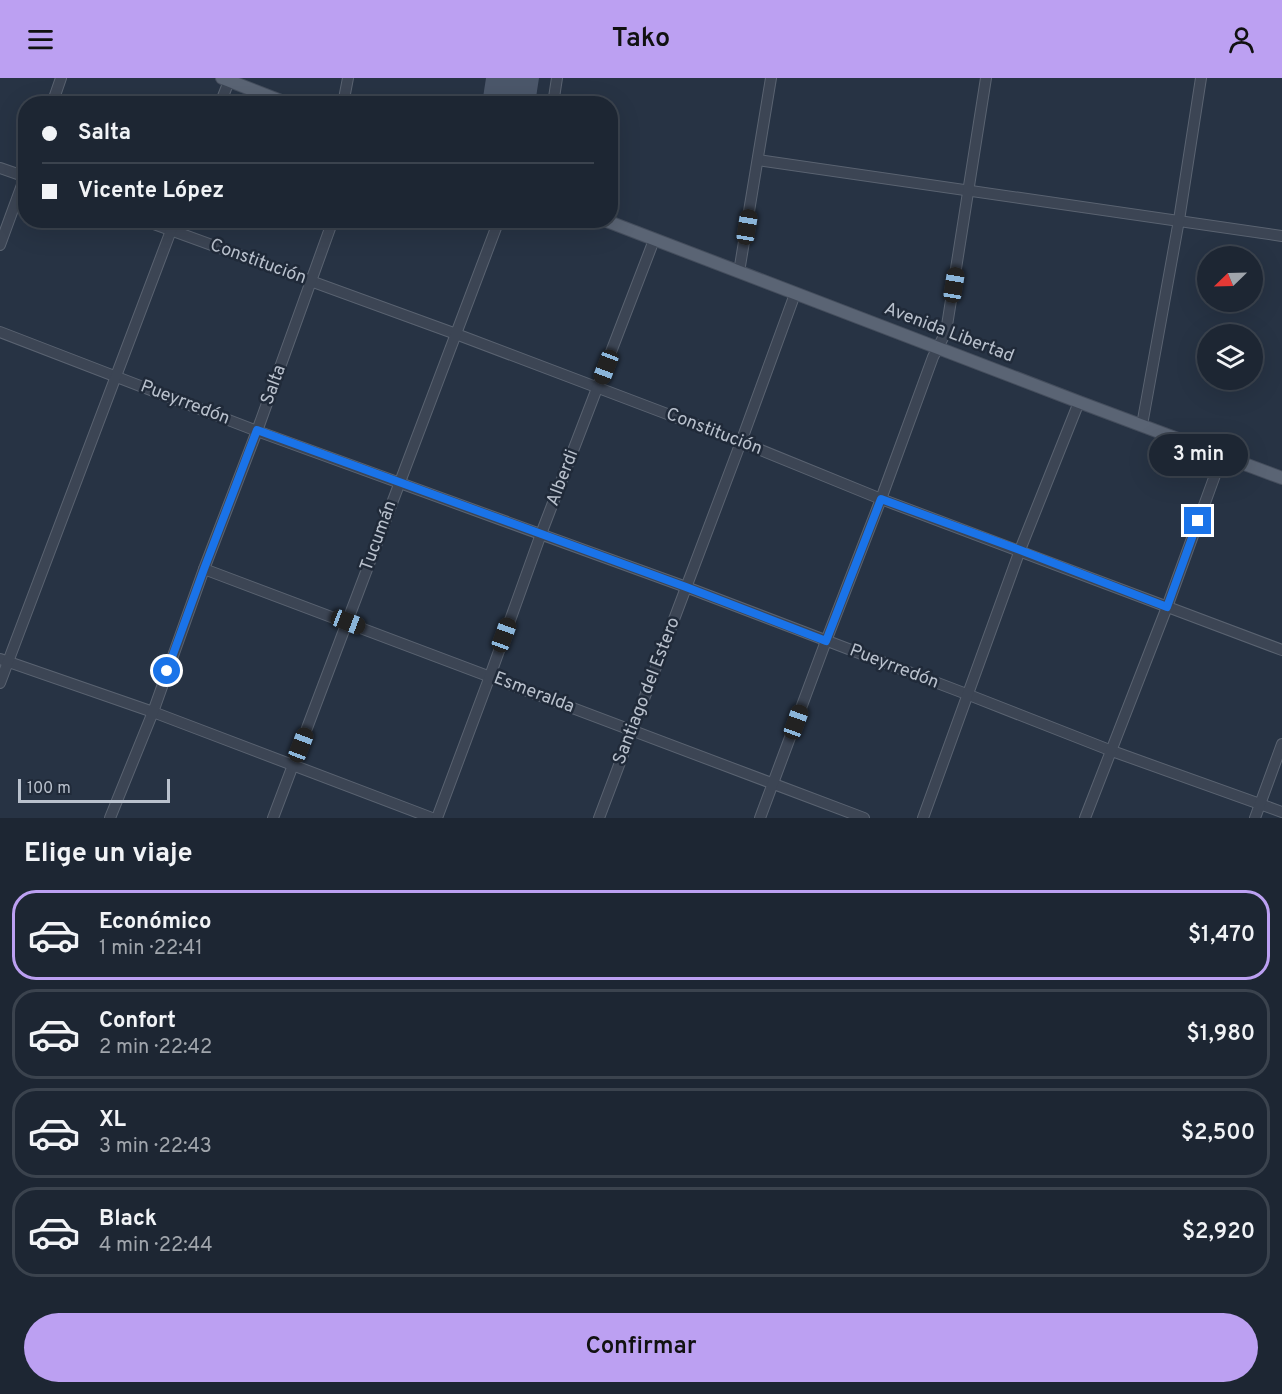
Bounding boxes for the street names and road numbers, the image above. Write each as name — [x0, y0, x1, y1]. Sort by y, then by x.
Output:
street label: Constitución — [206, 234, 310, 290]
street label: Avenida Libertad — [881, 298, 1017, 368]
street label: Salta — [256, 362, 292, 408]
street label: Pueyrredón — [137, 375, 233, 431]
street label: Constitución — [663, 403, 765, 461]
street label: Alberdi — [542, 447, 584, 509]
street label: Tucumán — [356, 497, 402, 575]
street label: Santiago del Estero — [608, 614, 686, 768]
street label: Pueyrredón — [846, 639, 942, 695]
street label: Esmeralda — [490, 667, 578, 719]

